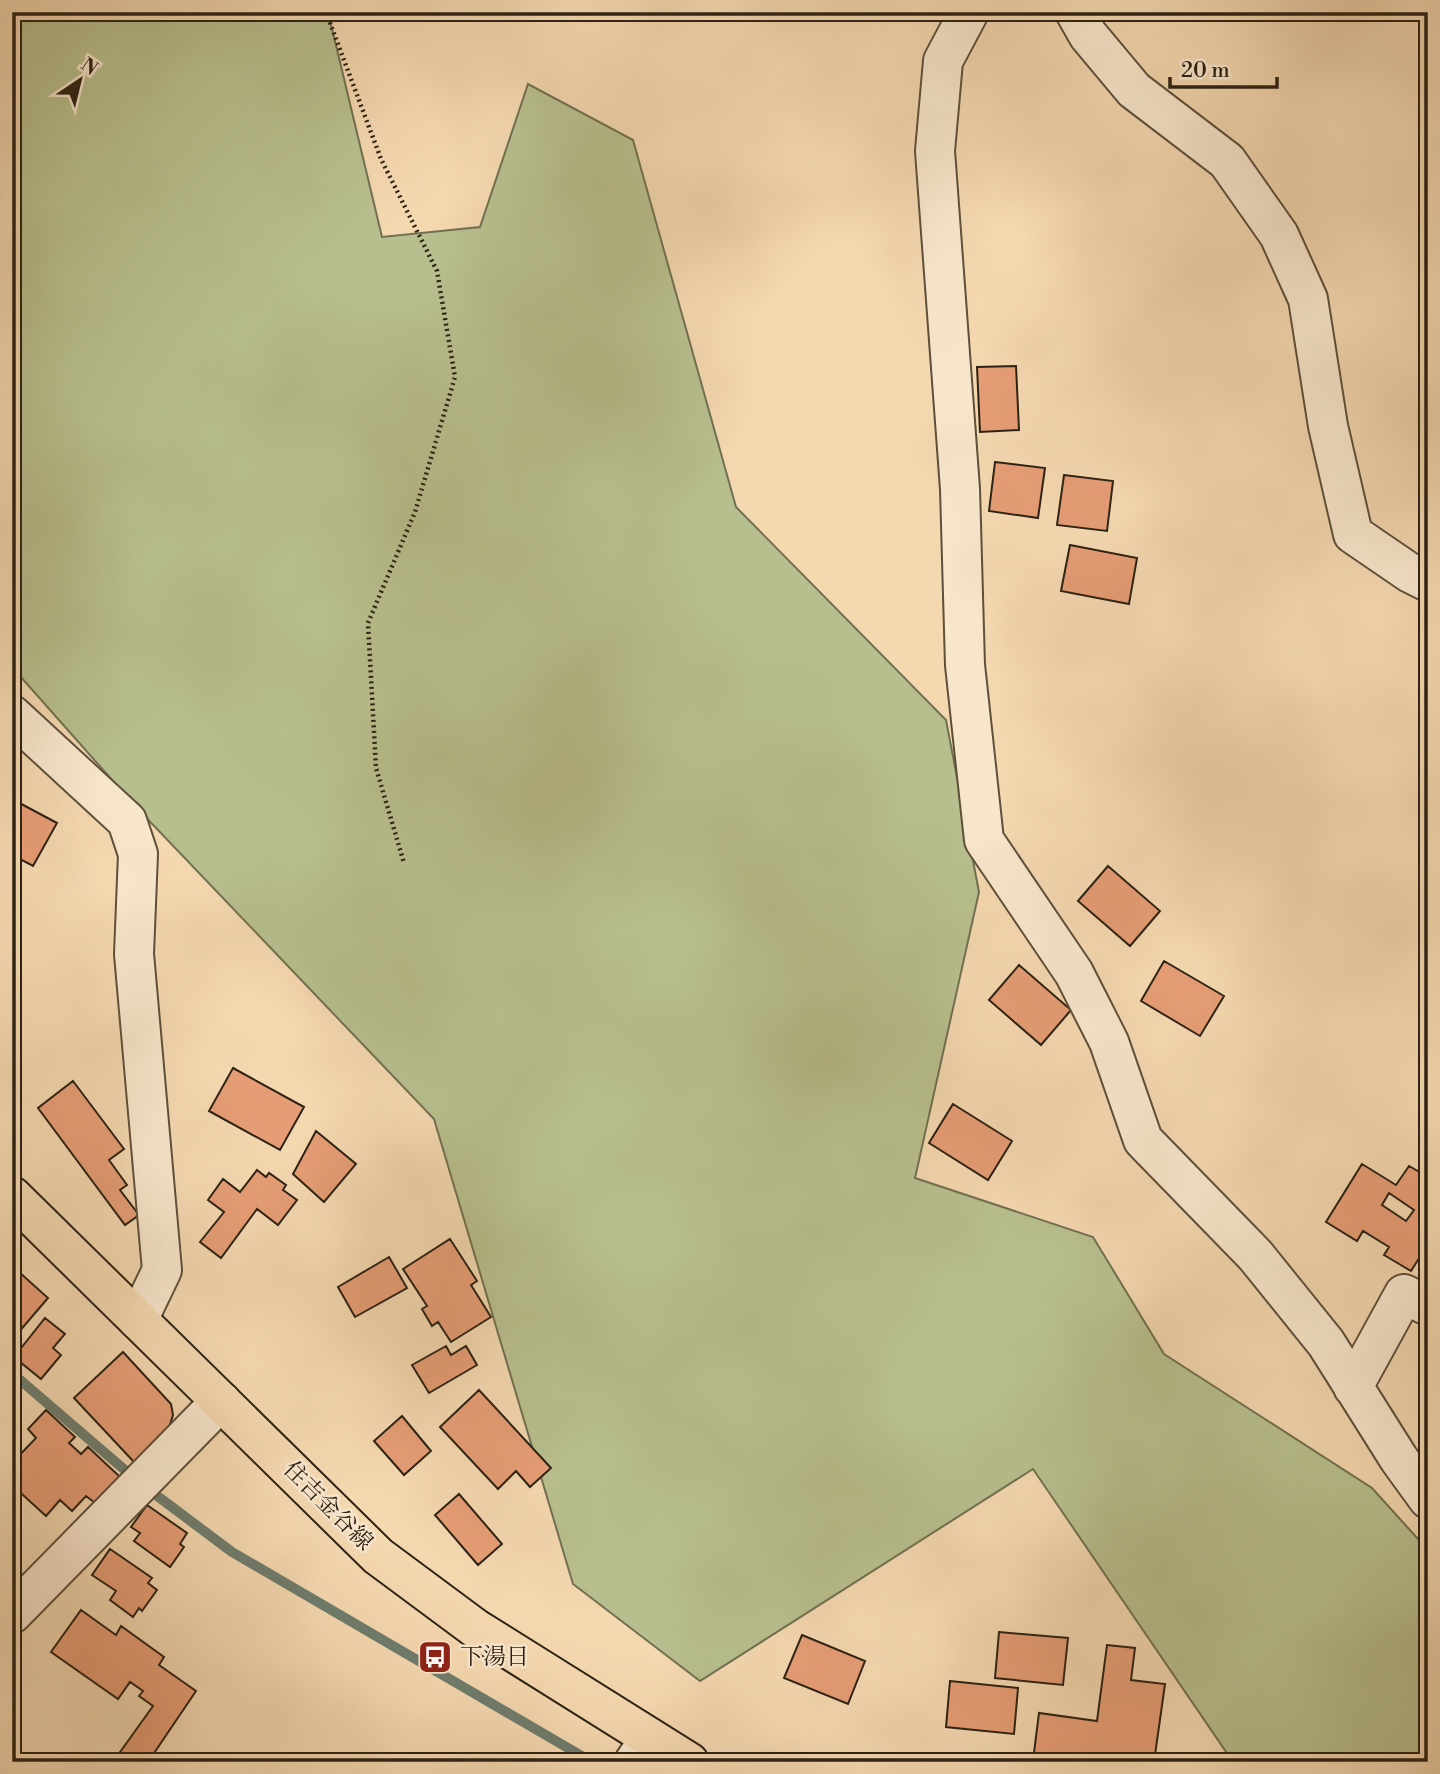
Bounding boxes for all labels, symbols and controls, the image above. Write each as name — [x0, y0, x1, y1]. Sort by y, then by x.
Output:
north arrow — [46, 46, 116, 116]
scale bar — [1170, 46, 1277, 90]
text: N — [76, 53, 102, 81]
text: 20 m — [1181, 58, 1230, 84]
street label: 住吉金谷線 — [277, 1455, 379, 1557]
bus stop icon: 下湯日 — [416, 1638, 454, 1676]
place label: 下湯日 — [460, 1643, 529, 1671]

